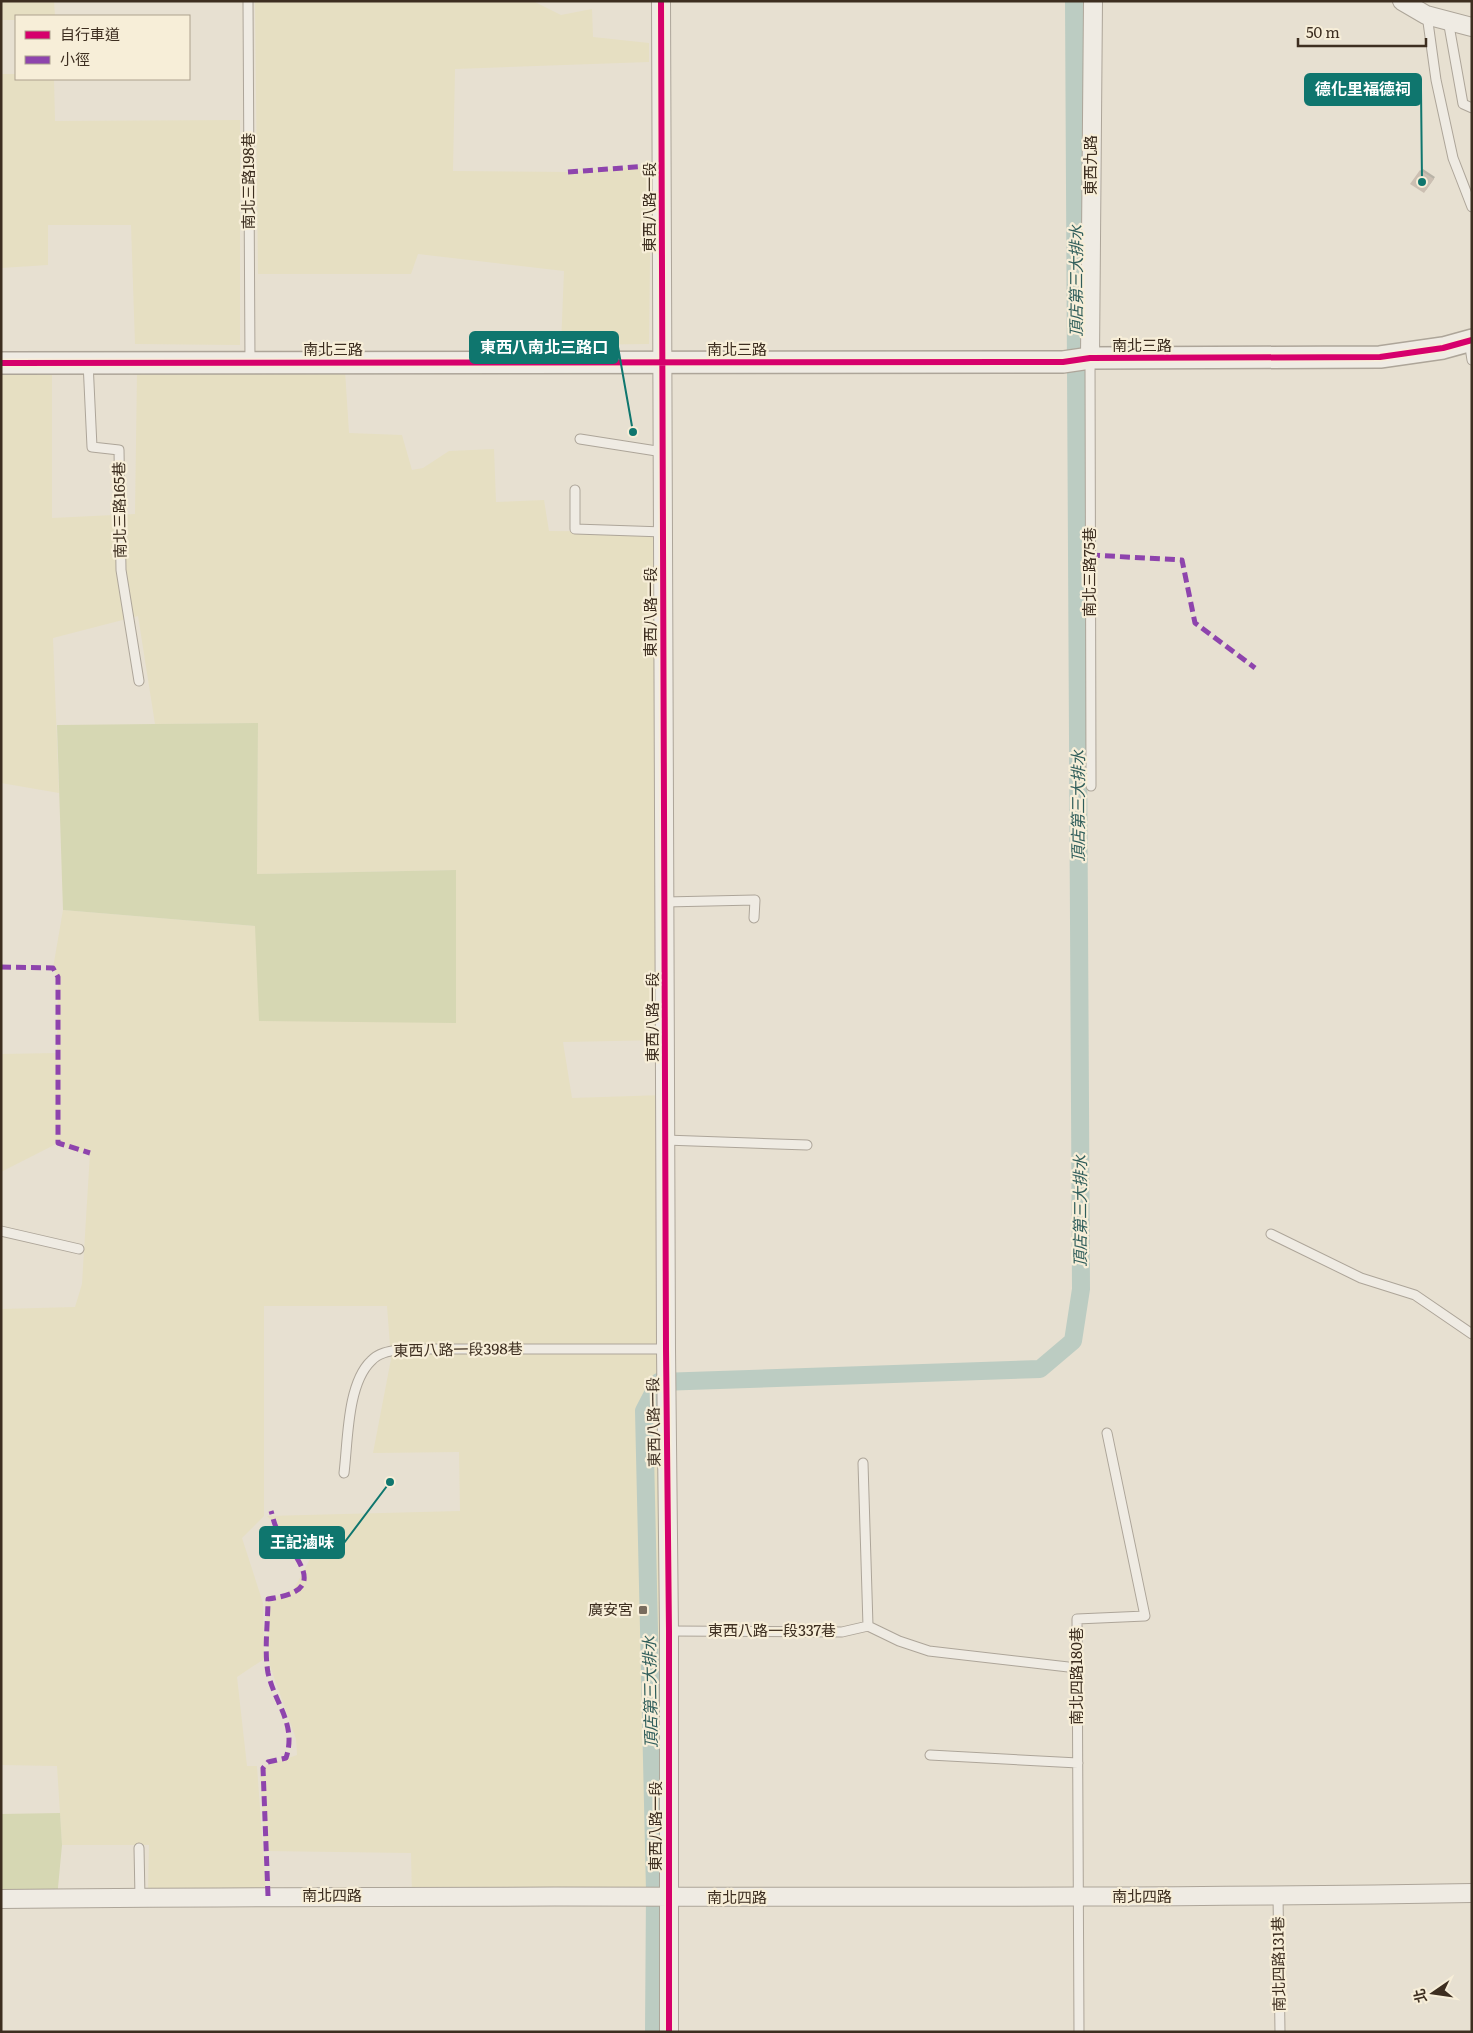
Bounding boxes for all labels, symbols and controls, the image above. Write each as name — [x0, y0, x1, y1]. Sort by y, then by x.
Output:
legend — [15, 15, 190, 80]
scale bar — [1298, 15, 1426, 47]
text: 50 m — [1306, 20, 1340, 43]
text: 自行車道 — [60, 22, 120, 45]
text: 小徑 — [60, 47, 90, 70]
callout: 德化里福德祠 — [1305, 74, 1421, 105]
text: 德化里福德祠 — [1315, 76, 1411, 100]
street label: 南北三路198巷 — [236, 132, 259, 230]
street label: 東西九路 — [1078, 135, 1101, 195]
street label: 東西八路一段 — [637, 162, 660, 252]
water label: 頂店第三大排水 — [1063, 224, 1087, 337]
callout: 東西八南北三路口 — [470, 332, 618, 363]
street label: 南北三路 — [1112, 333, 1172, 356]
text: 東西八南北三路口 — [480, 334, 608, 358]
street label: 南北三路 — [303, 337, 363, 360]
street label: 南北三路 — [707, 337, 767, 360]
street label: 南北三路165巷 — [106, 461, 131, 559]
street label: 南北三路75巷 — [1077, 527, 1100, 617]
street label: 東西八路一段 — [638, 567, 661, 657]
water label: 頂店第三大排水 — [1065, 749, 1089, 862]
street label: 東西八路一段 — [640, 972, 663, 1062]
water label: 頂店第三大排水 — [1067, 1154, 1091, 1267]
street label: 東西八路一段398巷 — [393, 1336, 523, 1361]
street label: 東西八路一段 — [640, 1377, 665, 1467]
callout: 王記滷味 — [260, 1527, 344, 1558]
text: 王記滷味 — [270, 1529, 334, 1553]
place label: 廣安宮 — [588, 1597, 633, 1620]
marker: 廣安宮 — [637, 1604, 649, 1616]
street label: 東西八路一段337巷 — [708, 1618, 836, 1641]
street label: 南北四路180巷 — [1064, 1627, 1087, 1725]
water label: 頂店第三大排水 — [636, 1635, 662, 1748]
street label: 東西八路一段 — [643, 1781, 666, 1871]
street label: 南北四路 — [302, 1883, 362, 1906]
street label: 南北四路 — [1112, 1884, 1172, 1907]
street label: 南北四路 — [707, 1885, 767, 1908]
street label: 南北四路131巷 — [1265, 1916, 1290, 2012]
north arrow — [1408, 1968, 1458, 2018]
text: 北 — [1408, 1987, 1431, 2005]

